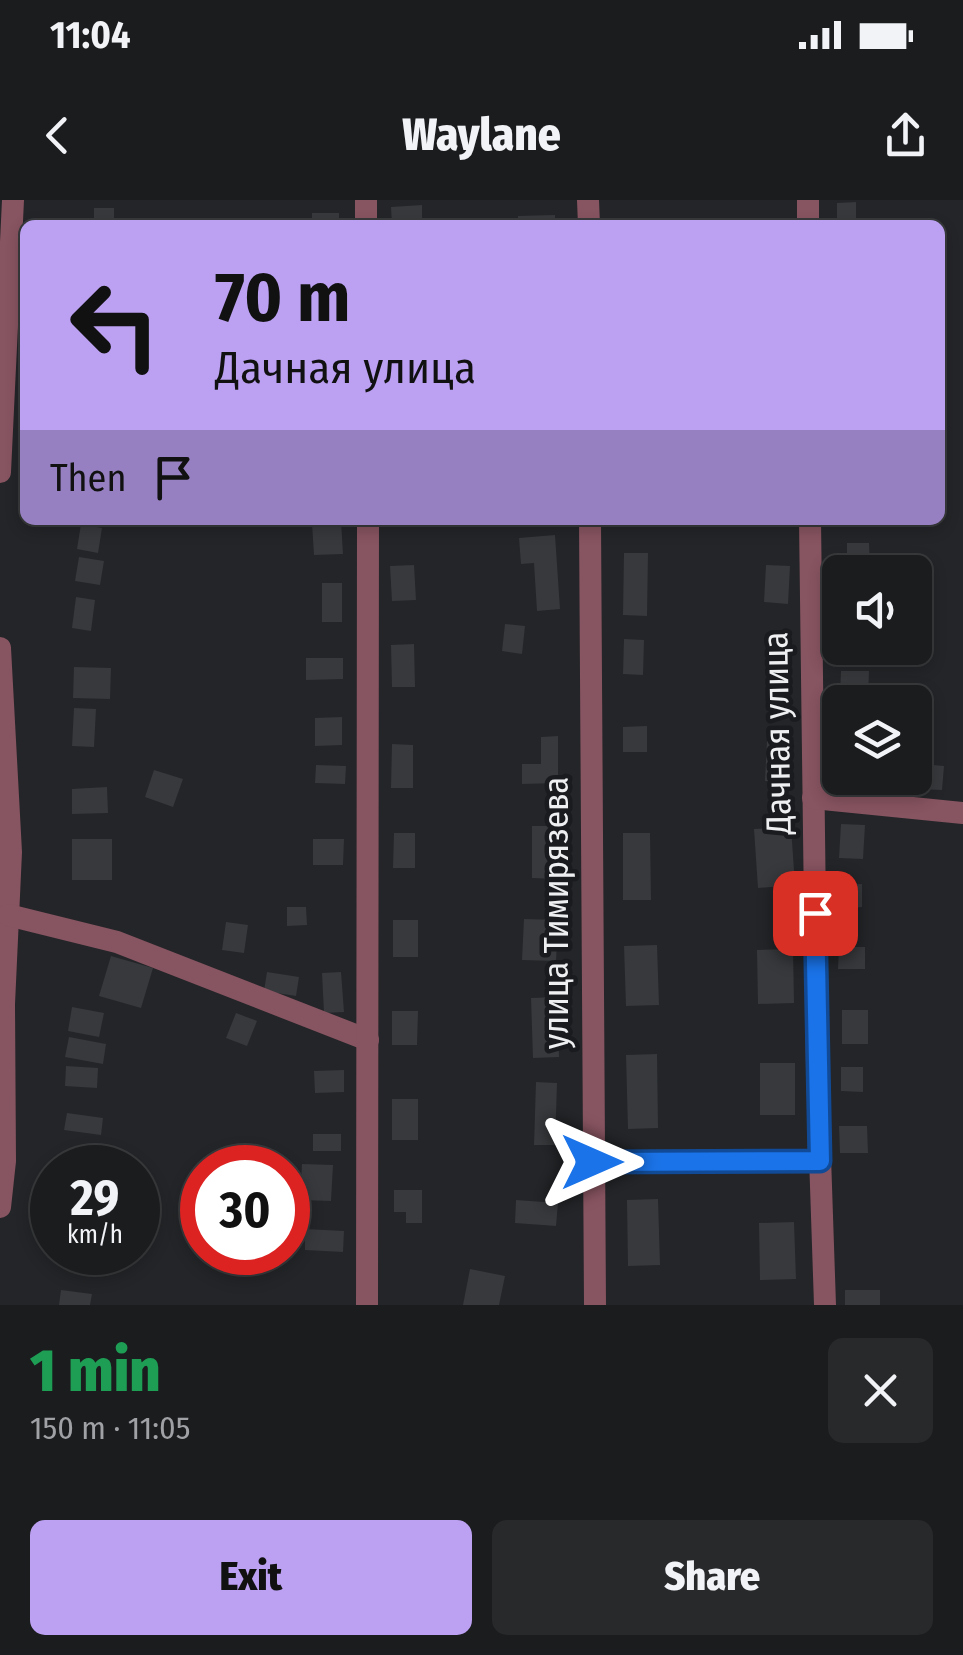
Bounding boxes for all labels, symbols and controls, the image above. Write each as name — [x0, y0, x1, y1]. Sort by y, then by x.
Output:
text: 11:04 — [50, 12, 130, 58]
icon: back — [30, 108, 85, 163]
text: Waylane — [402, 108, 561, 162]
icon: share — [878, 108, 933, 163]
text: 70 m — [215, 256, 350, 340]
icon: left — [50, 260, 180, 390]
text: Дачная улица — [215, 341, 476, 395]
icon: arrive — [146, 450, 201, 505]
text: Then — [50, 455, 126, 501]
map controls — [822, 555, 932, 795]
button: sound — [822, 555, 932, 665]
street label: Дачная улица — [754, 631, 800, 836]
button: layers — [822, 685, 932, 795]
street label: улица Тимирязева — [535, 777, 577, 1049]
pin — [773, 871, 858, 956]
icon: arrive — [788, 886, 843, 941]
position arrow — [540, 1110, 644, 1214]
speed limit sign: 30 — [180, 1145, 310, 1275]
text: 29 — [71, 1168, 119, 1228]
text: km/h — [67, 1220, 123, 1250]
text: 1 min — [30, 1335, 161, 1407]
button: close — [828, 1338, 933, 1443]
text: 150 m · 11:05 — [30, 1409, 190, 1447]
button: Exit — [30, 1520, 472, 1635]
button: Share — [492, 1520, 933, 1635]

